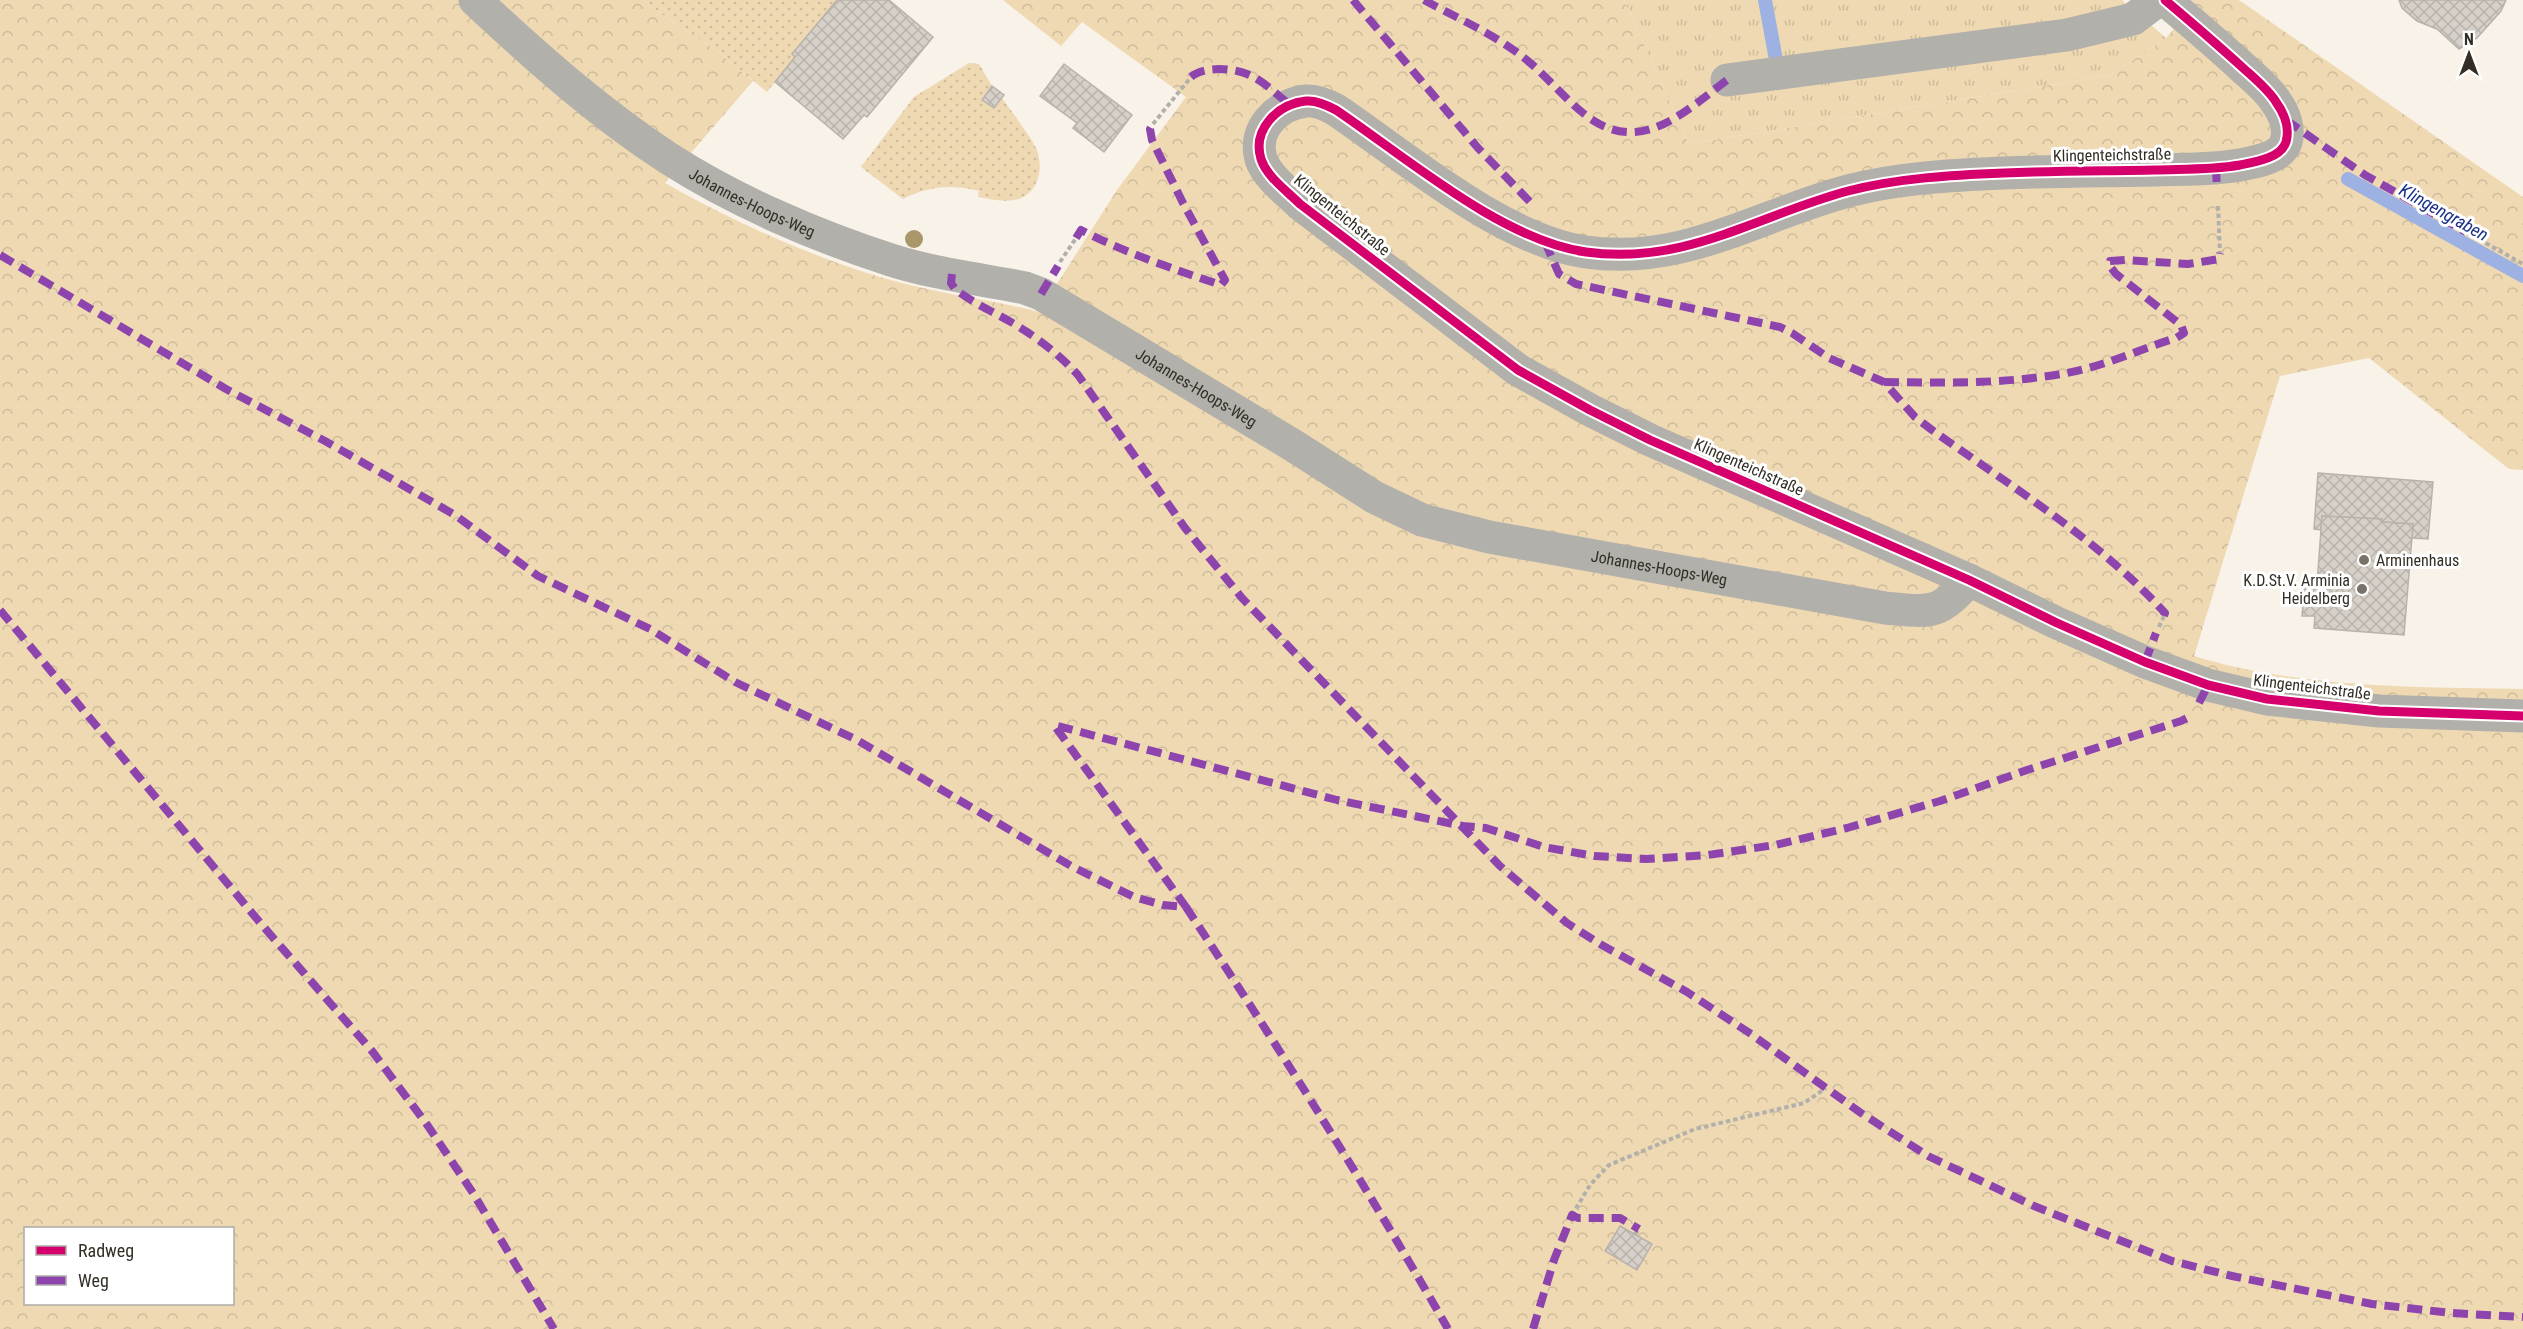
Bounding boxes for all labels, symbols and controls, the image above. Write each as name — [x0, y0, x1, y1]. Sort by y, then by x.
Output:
north arrow — [2439, 24, 2499, 84]
text: N — [2464, 30, 2474, 49]
street label: Klingenteichstraße — [2053, 144, 2171, 166]
street label: Johannes-Hoops-Weg — [686, 164, 818, 241]
street label: Klingenteichstraße — [1290, 170, 1394, 260]
water label: Klingengraben — [2396, 179, 2492, 245]
street label: Johannes-Hoops-Weg — [1132, 344, 1260, 431]
street label: Klingenteichstraße — [1691, 434, 1807, 500]
street label: Johannes-Hoops-Weg — [1590, 546, 1729, 589]
place label: Arminenhaus — [2376, 551, 2459, 570]
marker: Arminenhaus — [2357, 553, 2371, 567]
place label: K.D.St.V. Arminia Heidelberg — [2243, 571, 2350, 608]
marker: K.D.St.V. Arminia Heidelberg — [2355, 582, 2369, 596]
street label: Klingenteichstraße — [2252, 670, 2372, 704]
legend — [24, 1227, 234, 1305]
text: Radweg — [78, 1240, 134, 1261]
text: Weg — [78, 1270, 109, 1291]

